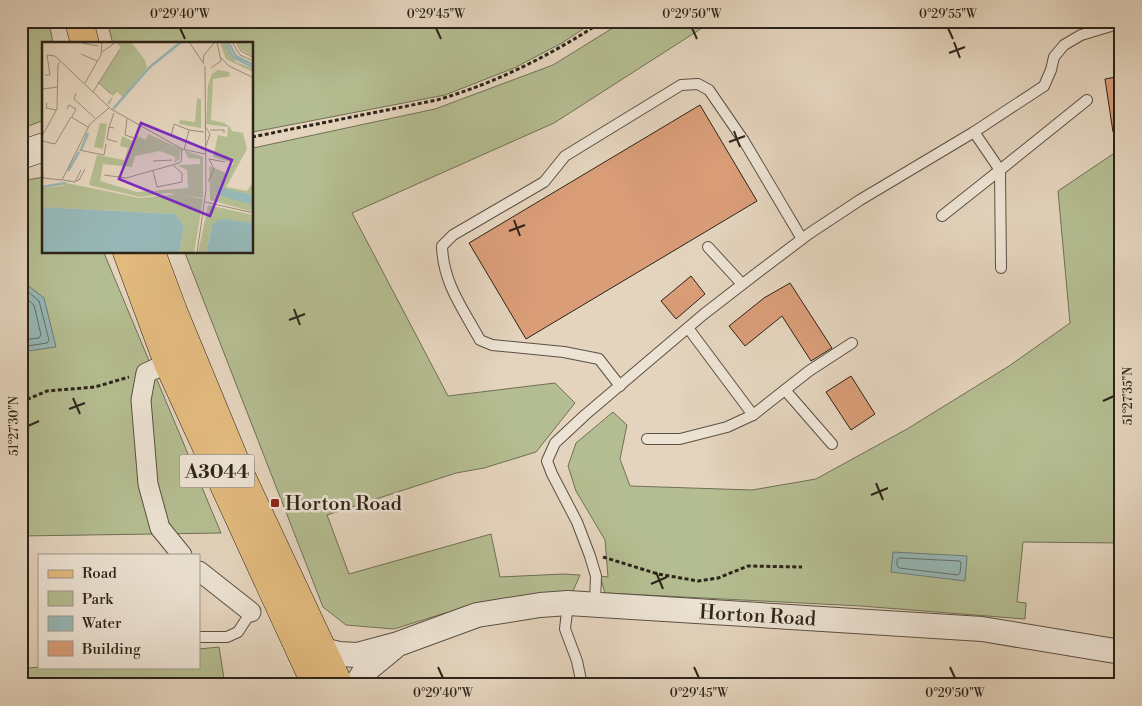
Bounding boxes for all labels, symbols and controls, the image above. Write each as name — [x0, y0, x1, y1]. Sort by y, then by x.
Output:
text: 0°29'40"W — [150, 7, 211, 22]
text: 0°29'45"W — [407, 7, 466, 22]
text: 0°29'50"W — [662, 7, 723, 22]
text: 0°29'55"W — [919, 7, 978, 22]
inset map — [42, 42, 254, 254]
text: 51°27'35"N — [1121, 367, 1136, 425]
text: 51°27'30"N — [7, 396, 22, 456]
road number: A3044 — [180, 454, 254, 488]
place label: Horton Road — [285, 492, 403, 517]
marker: Horton Road — [269, 497, 281, 509]
legend — [38, 554, 200, 668]
text: Road — [82, 564, 117, 583]
text: Park — [82, 590, 114, 609]
street label: Horton Road — [698, 600, 817, 633]
text: Water — [81, 614, 122, 633]
text: Building — [81, 640, 141, 659]
text: 0°29'40"W — [413, 686, 474, 701]
text: 0°29'45"W — [670, 686, 729, 701]
text: 0°29'50"W — [925, 686, 986, 701]

